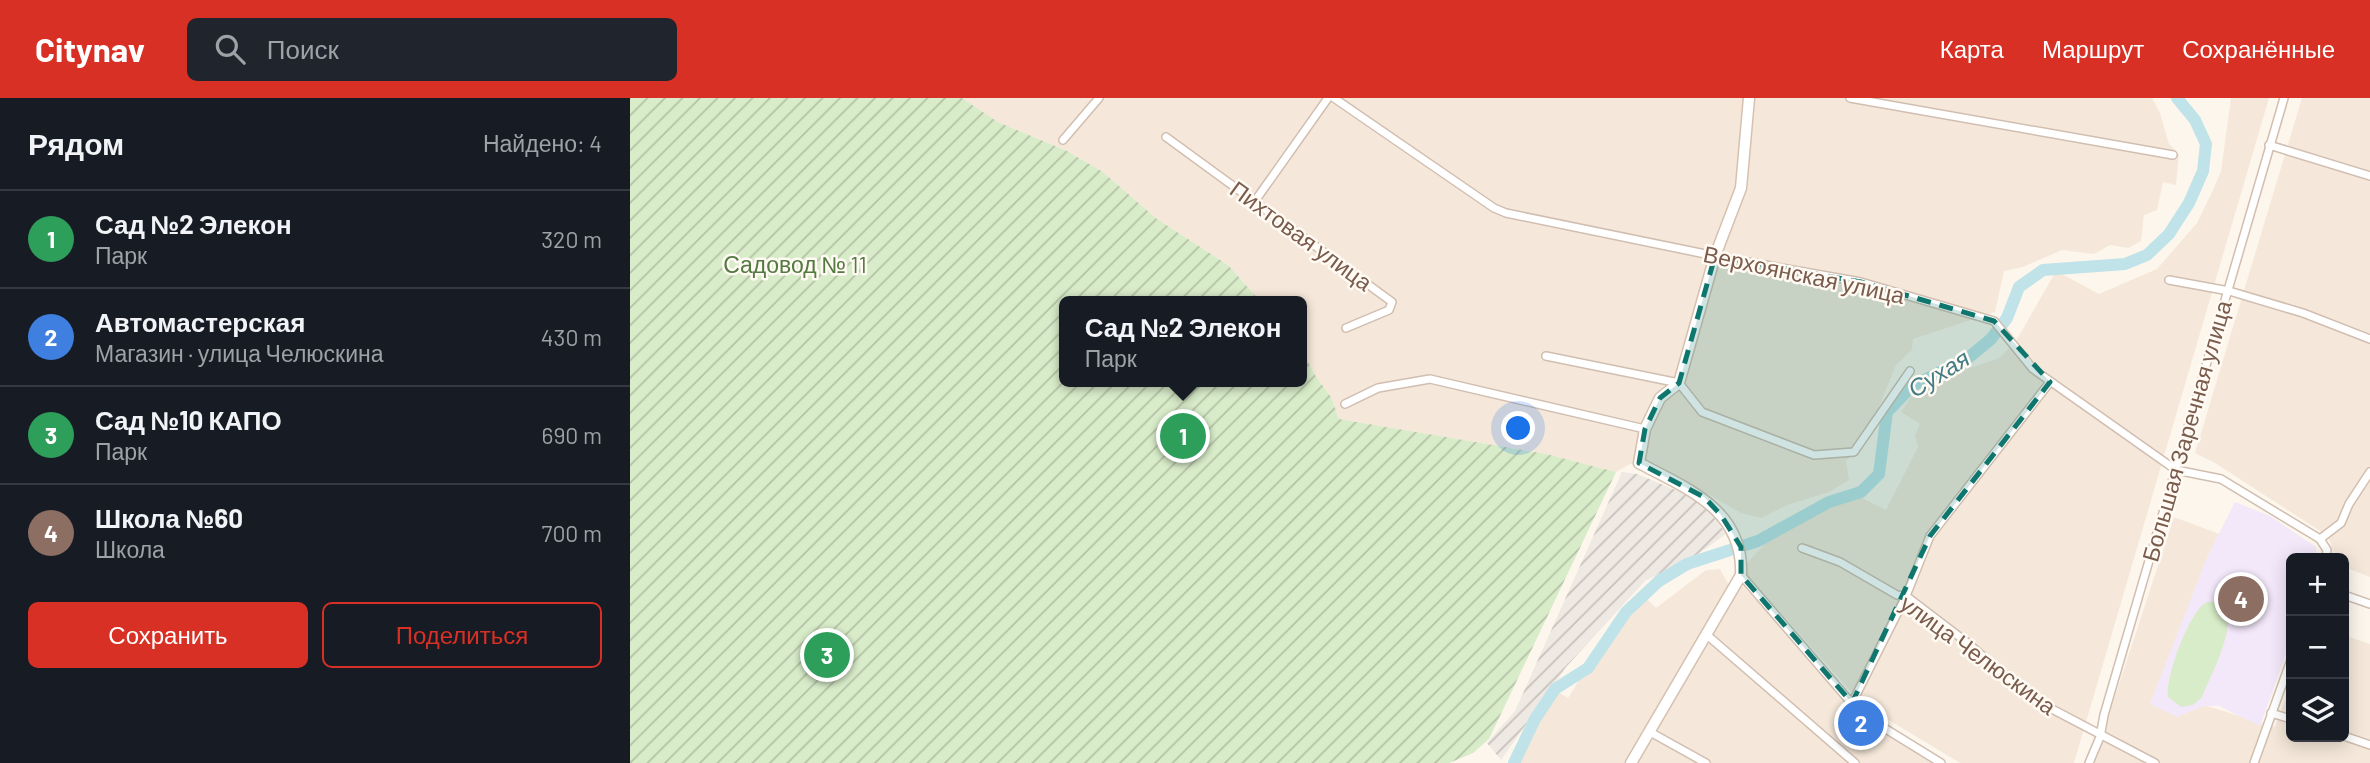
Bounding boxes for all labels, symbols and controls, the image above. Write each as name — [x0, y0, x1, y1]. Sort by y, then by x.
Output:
search box — [187, 18, 677, 81]
text: Citynav — [35, 29, 145, 69]
icon: search — [211, 30, 249, 68]
text: Поиск — [267, 33, 339, 64]
text: Карта — [1940, 34, 2004, 63]
text: Маршрут — [2042, 34, 2144, 63]
text: Сохранённые — [2182, 34, 2335, 63]
text: Рядом — [28, 125, 124, 161]
text: Найдено: 4 — [483, 129, 602, 157]
street label: Пихтовая улица — [1225, 174, 1378, 296]
text: Сад №2 Элекон — [95, 208, 292, 239]
text: 1 — [47, 225, 55, 253]
text: 320 m — [541, 225, 602, 253]
street label: Верхоянская улица — [1701, 239, 1908, 309]
text: Парк — [95, 241, 147, 269]
park label: Садовод № 11 — [723, 250, 867, 278]
popup — [1059, 296, 1307, 387]
street label: Большая Заречная улица — [2135, 297, 2237, 565]
text: Автомастерская — [95, 306, 305, 337]
text: Сад №2 Элекон — [1085, 311, 1281, 342]
text: 2 — [45, 323, 57, 351]
text: 430 m — [541, 323, 602, 351]
text: Магазин · улица Челюскина — [95, 339, 384, 367]
water label: Сухая — [1902, 343, 1974, 403]
text: Парк — [1085, 344, 1137, 372]
text: Сад №10 КАПО — [95, 404, 282, 435]
pin: 1 — [1160, 410, 1206, 462]
your location — [1501, 411, 1535, 445]
text: 3 — [45, 421, 57, 449]
text: 690 m — [542, 421, 602, 449]
text: Парк — [95, 437, 147, 465]
text: Школа №60 — [95, 502, 243, 533]
text: 4 — [44, 519, 58, 547]
text: 700 m — [542, 519, 602, 547]
text: Школа — [95, 535, 165, 563]
map controls — [2286, 553, 2349, 742]
button: + — [2286, 553, 2349, 616]
pin: 4 — [2218, 573, 2264, 625]
street label: улица Челюскина — [1895, 588, 2062, 720]
button: Сохранить — [28, 602, 308, 668]
button: Поделиться — [322, 602, 602, 668]
button: − — [2286, 616, 2349, 679]
pin: 3 — [804, 629, 850, 681]
button: layers — [2286, 679, 2349, 742]
pin: 2 — [1838, 697, 1884, 749]

